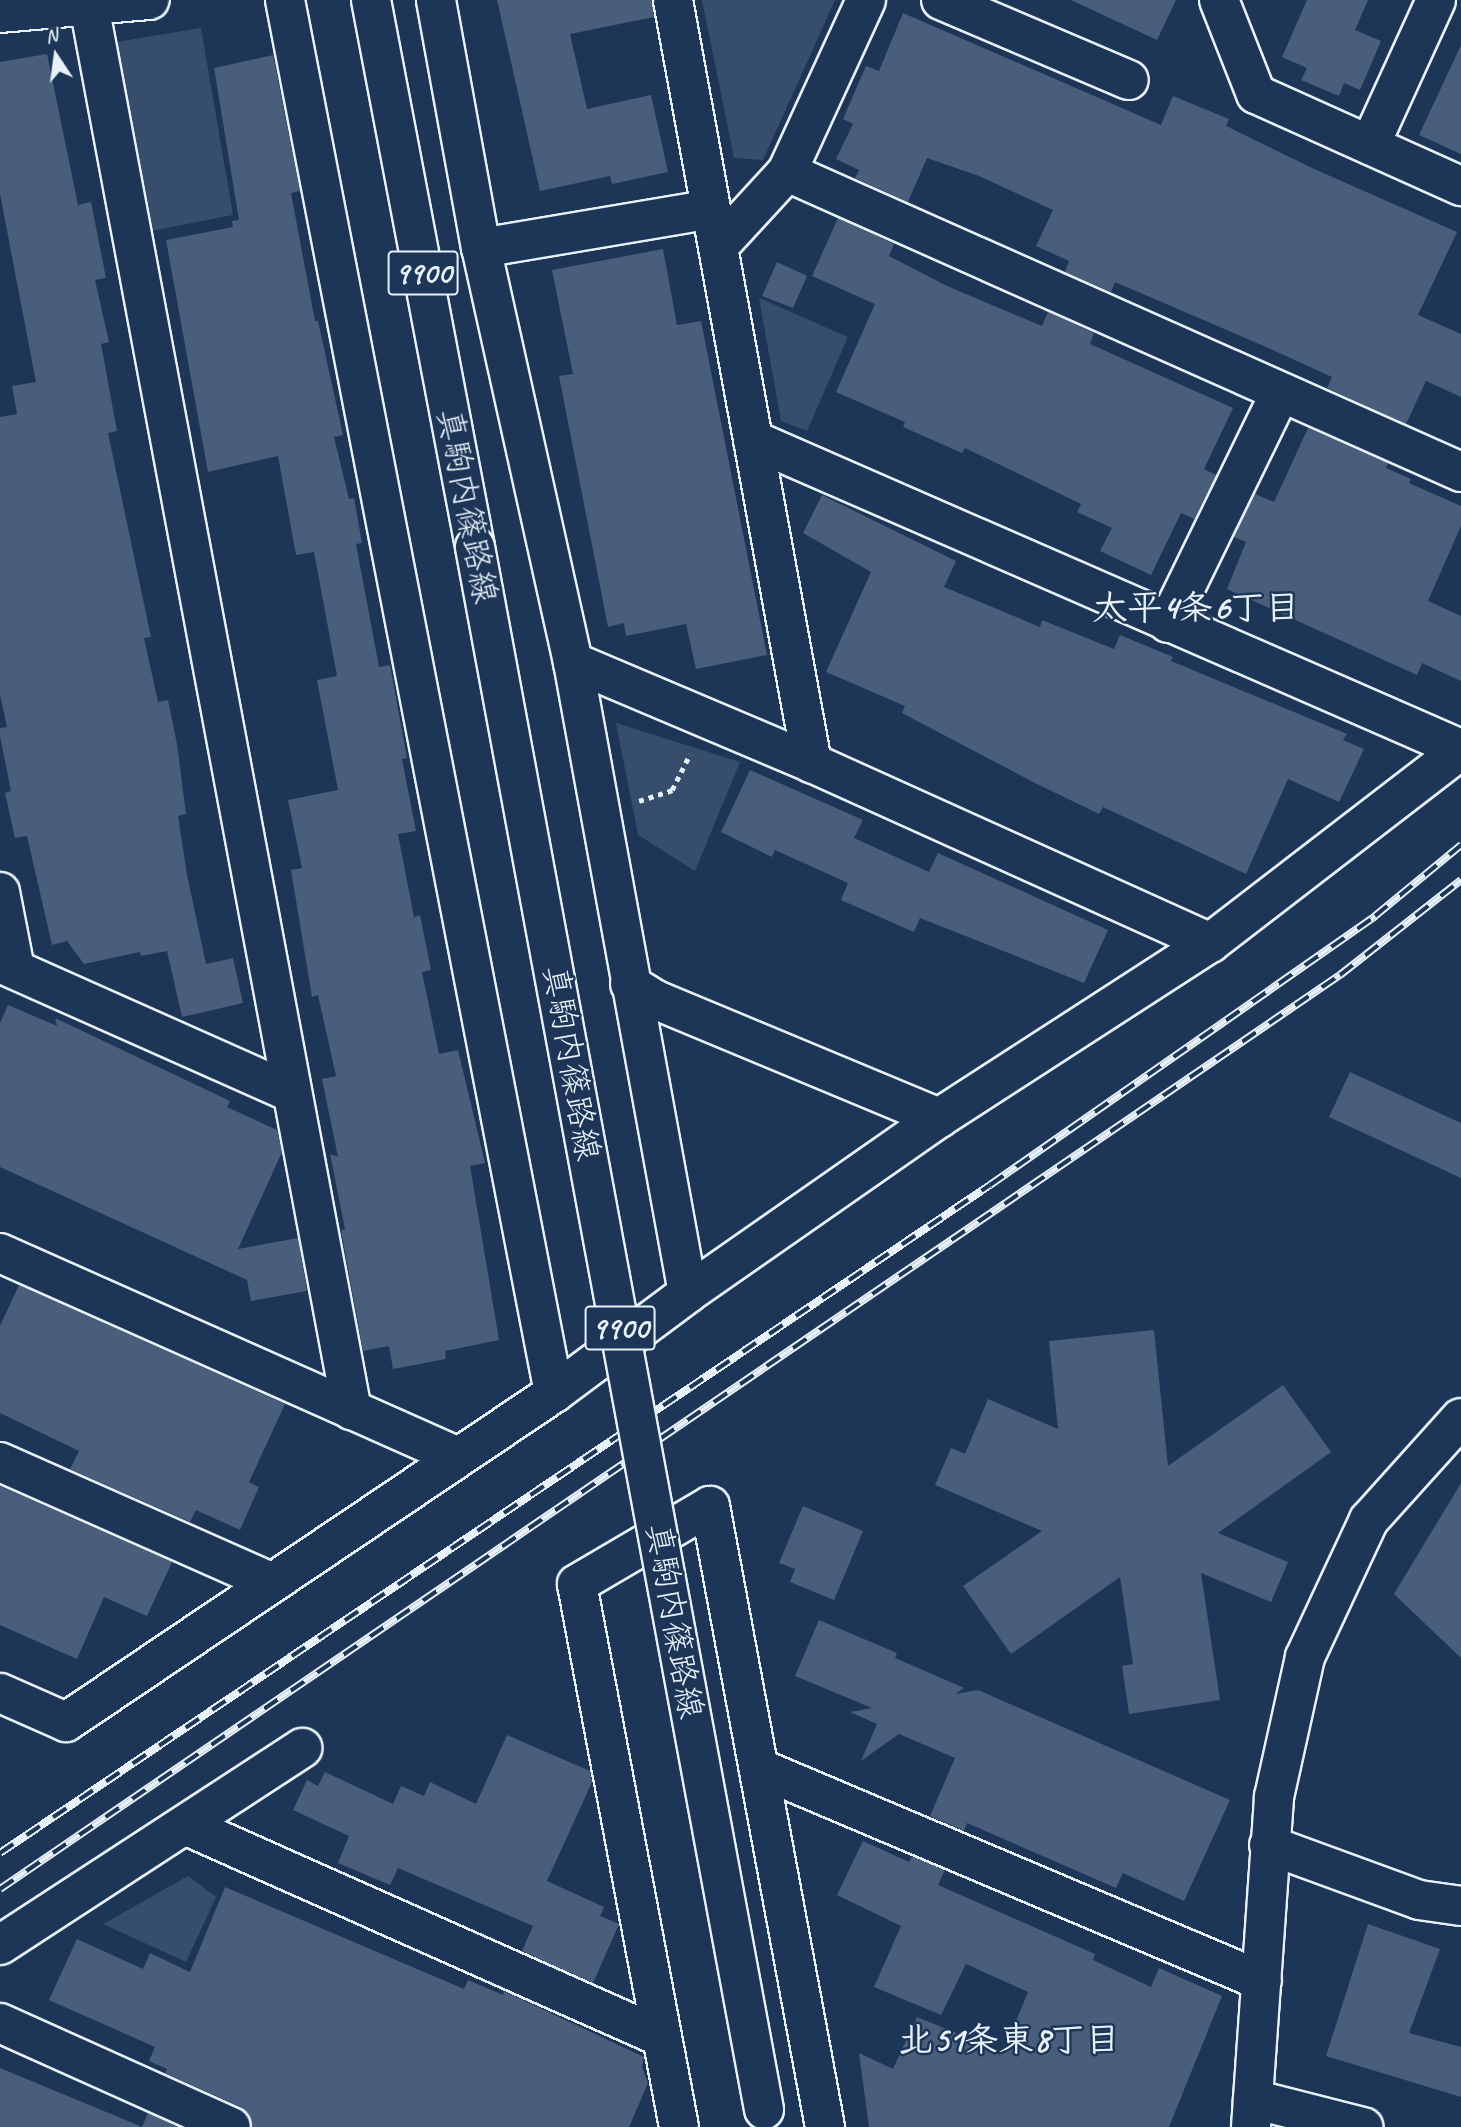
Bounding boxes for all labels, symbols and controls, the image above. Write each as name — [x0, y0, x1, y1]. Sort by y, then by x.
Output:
north arrow — [21, 21, 91, 91]
text: N — [43, 23, 60, 49]
road number: 9900 — [386, 244, 460, 302]
street label: 真駒内篠路線 — [429, 405, 505, 607]
district label: 太平4条6丁目 — [1092, 587, 1300, 629]
street label: 真駒内篠路線 — [534, 962, 608, 1164]
road number: 9900 — [583, 1300, 657, 1357]
street label: 真駒内篠路線 — [637, 1520, 711, 1722]
district label: 北51条東8丁目 — [898, 2019, 1120, 2061]

